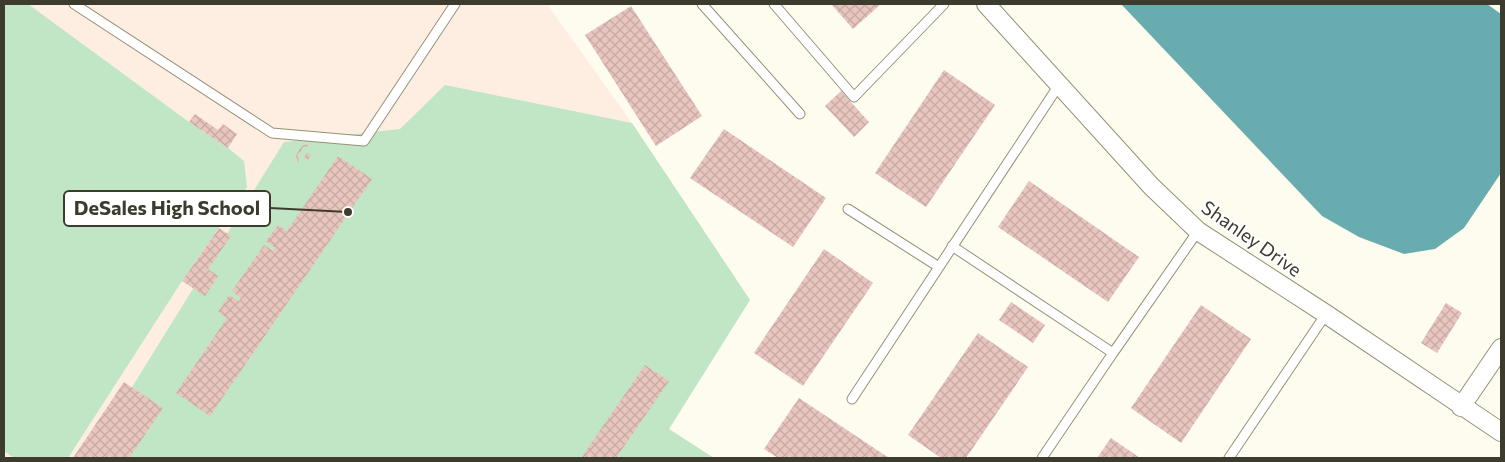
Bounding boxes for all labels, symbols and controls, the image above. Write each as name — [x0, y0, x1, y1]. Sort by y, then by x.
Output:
callout: DeSales High School — [64, 191, 270, 226]
text: DeSales High School — [74, 195, 260, 219]
street label: Shanley Drive — [1198, 195, 1306, 281]

